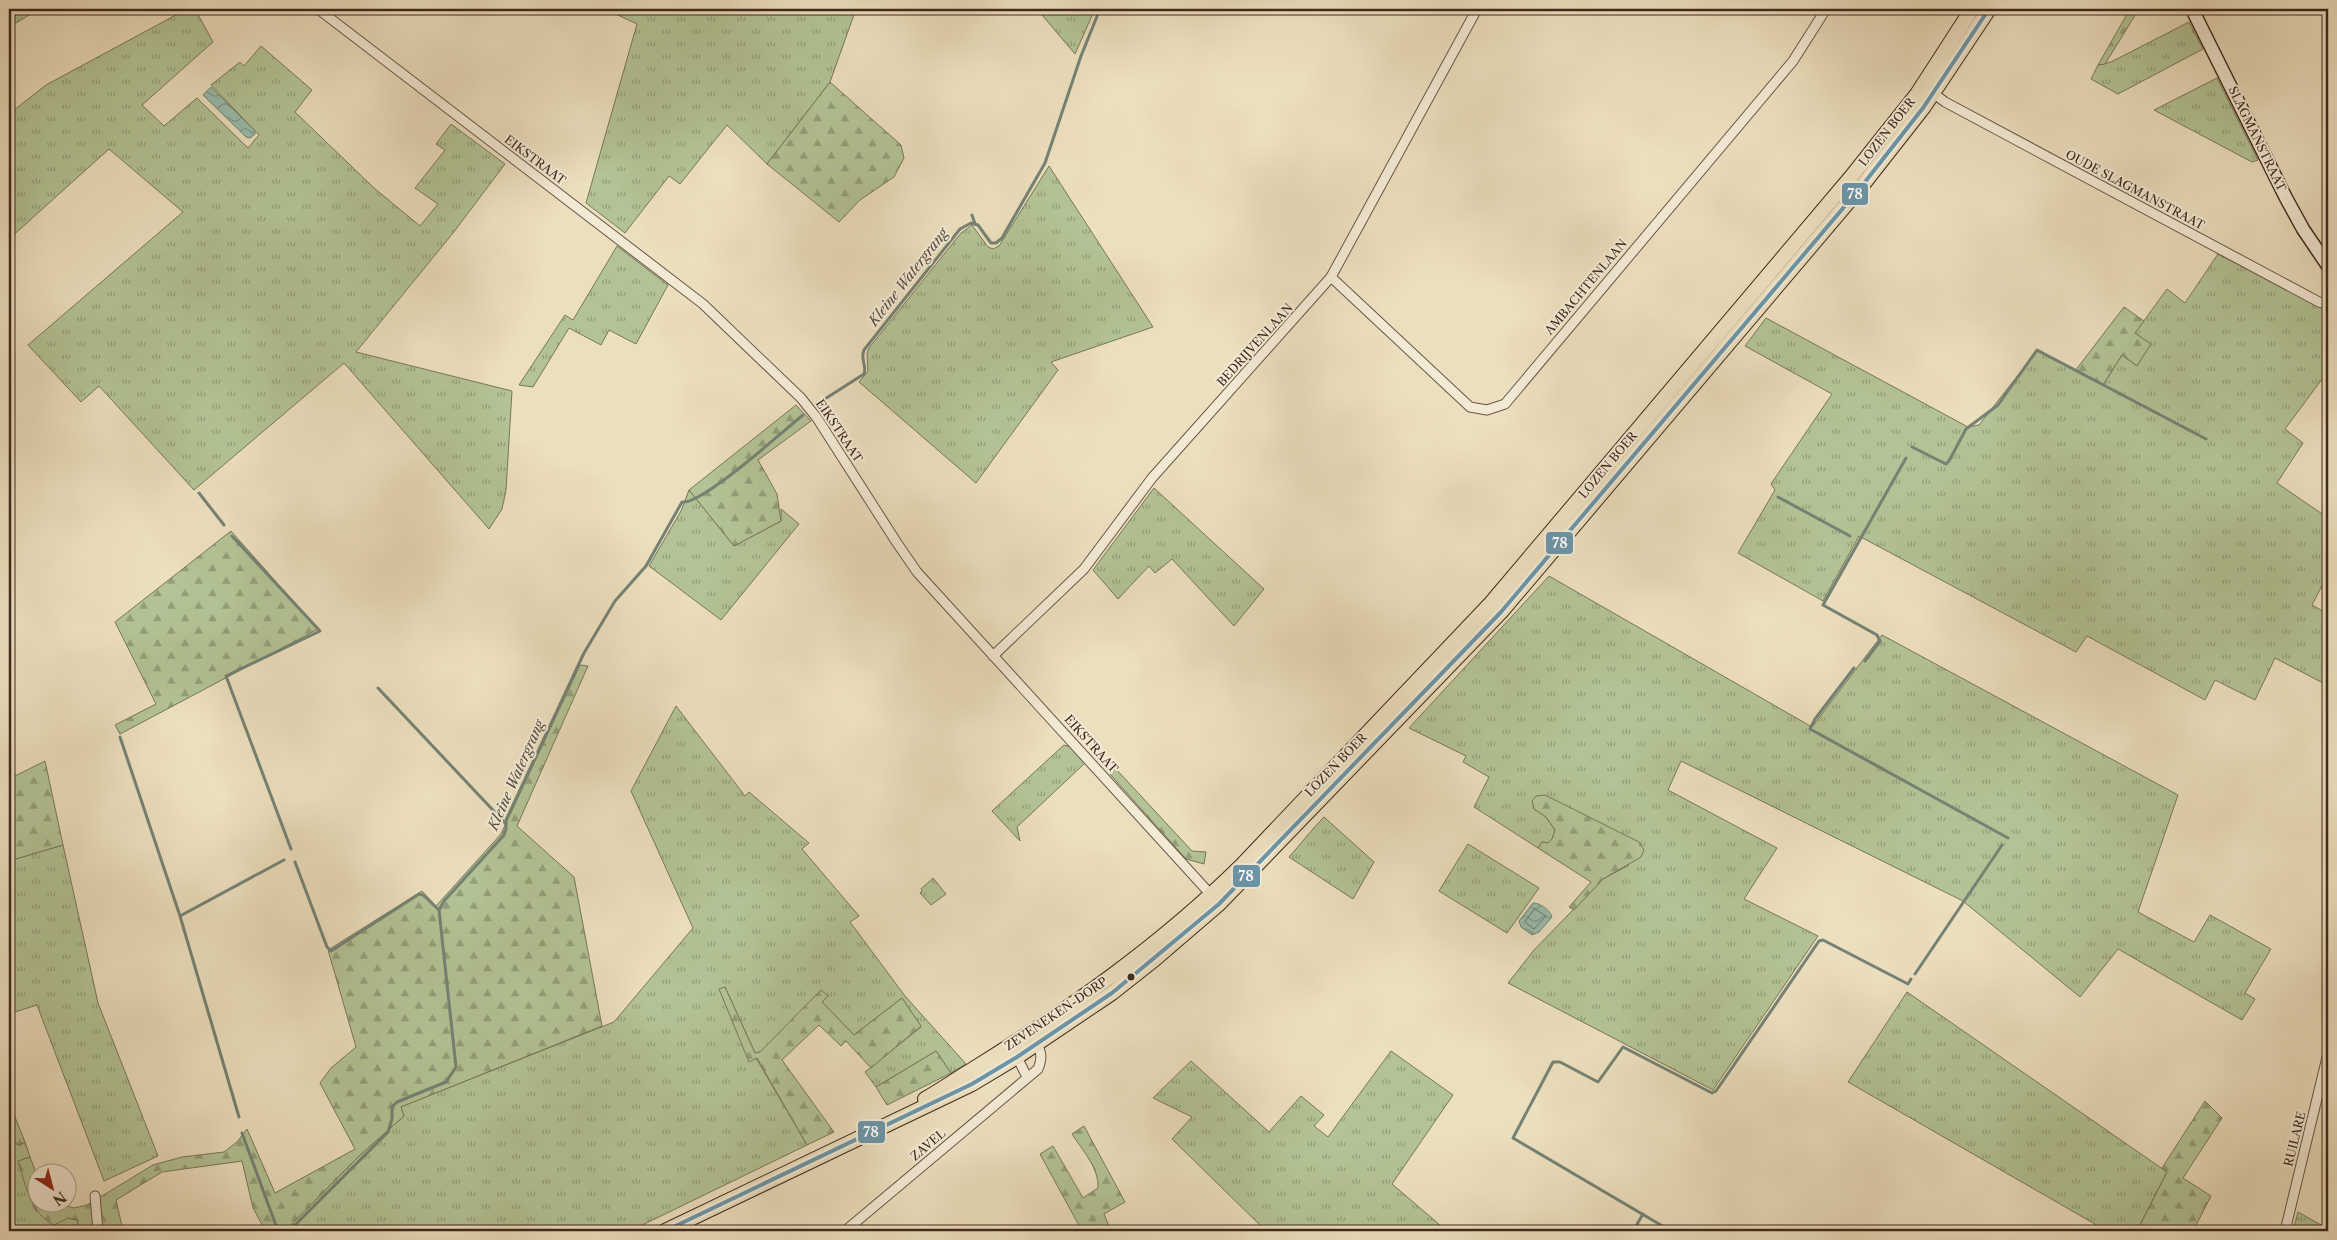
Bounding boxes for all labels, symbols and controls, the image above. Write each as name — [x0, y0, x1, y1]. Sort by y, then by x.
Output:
street label: SLAGMANSTRAAT — [2226, 84, 2289, 194]
street label: LOZEN BOER — [1855, 94, 1919, 169]
street label: EIKSTRAAT — [502, 132, 569, 188]
street label: OUDE SLAGMANSTRAAT — [2063, 147, 2207, 233]
line badge: 78 — [1841, 182, 1869, 206]
text: 78 — [1847, 185, 1863, 203]
water label: Kleine Watergrang — [864, 223, 953, 330]
street label: AMBACHTENLAAN — [1541, 236, 1630, 338]
street label: BEDRIJVENLAAN — [1214, 300, 1296, 389]
street label: EIKSTRAAT — [813, 396, 866, 465]
street label: LOZEN BOER — [1575, 427, 1641, 501]
line badge: 78 — [1545, 531, 1574, 555]
text: 78 — [1552, 534, 1568, 552]
street label: EIKSTRAAT — [1061, 712, 1121, 776]
water label: Kleine Watergrang — [483, 715, 549, 834]
street label: LOZEN BOER — [1302, 729, 1371, 800]
line badge: 78 — [1232, 864, 1261, 888]
text: 78 — [1238, 867, 1254, 885]
unlabelled marker — [1126, 972, 1136, 982]
street label: ZEVENEKEN-DORP — [1001, 974, 1110, 1054]
street label: RUILARE — [2280, 1110, 2309, 1168]
line badge: 78 — [857, 1120, 886, 1144]
text: 78 — [863, 1123, 879, 1141]
street label: ZAVEL — [907, 1126, 948, 1163]
north arrow — [28, 1162, 78, 1212]
text: N — [49, 1188, 70, 1209]

